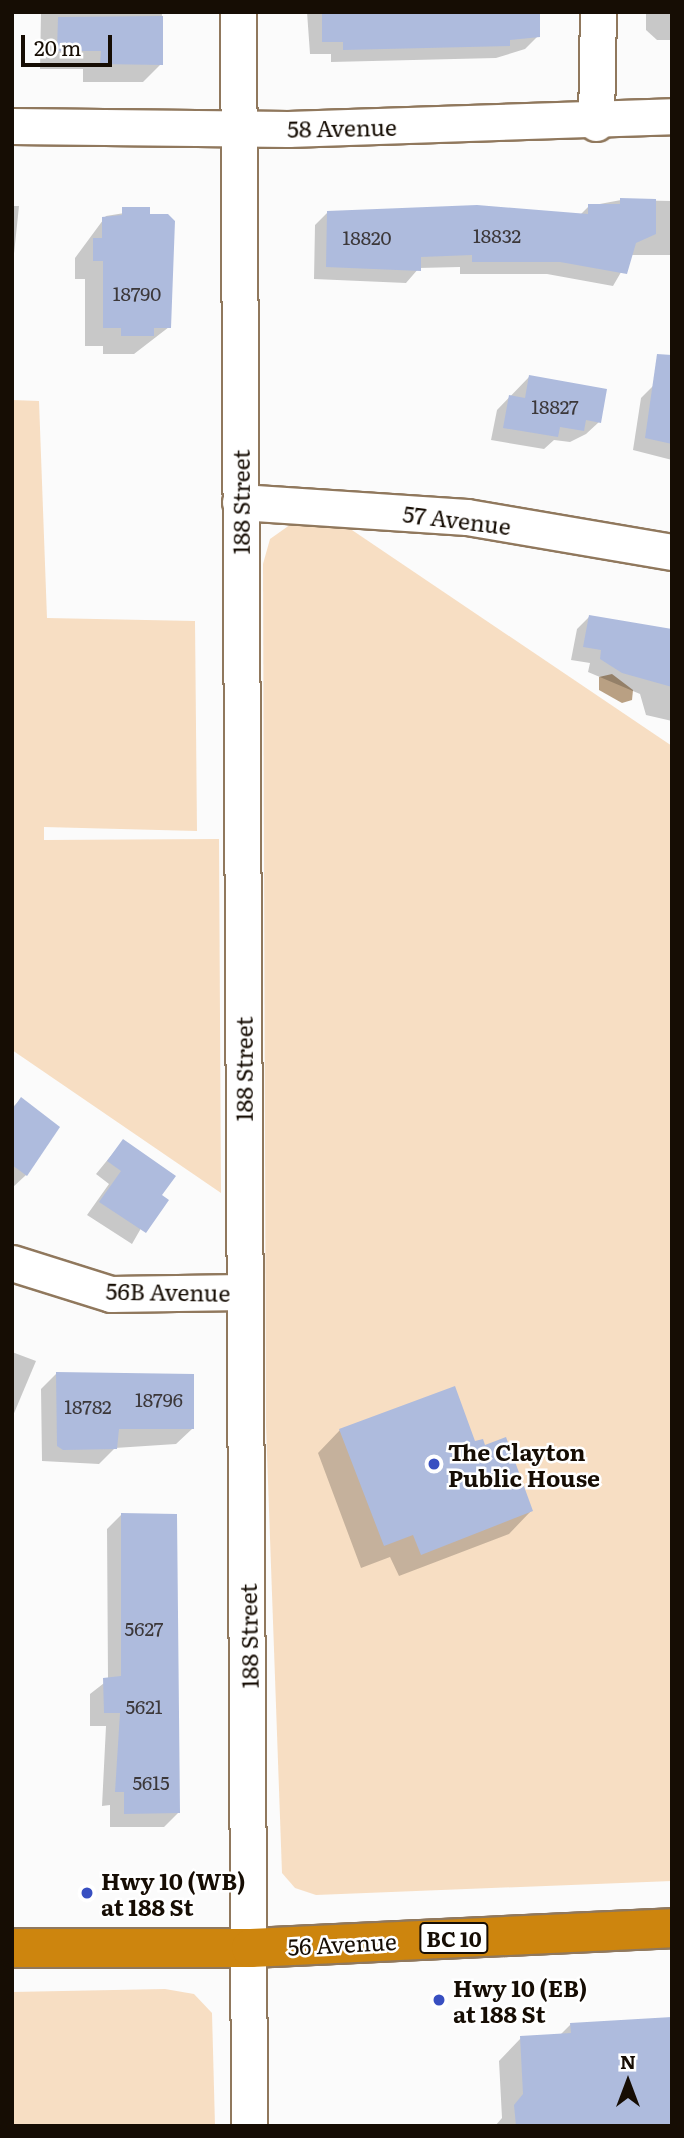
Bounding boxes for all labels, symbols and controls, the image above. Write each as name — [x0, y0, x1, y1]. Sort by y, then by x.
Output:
scale bar — [24, 21, 116, 65]
text: 20 m — [34, 31, 81, 62]
street label: 58 Avenue — [287, 112, 397, 142]
house number: 18832 — [473, 225, 521, 247]
house number: 18820 — [342, 227, 392, 249]
house number: 18790 — [113, 283, 161, 305]
house number: 18827 — [531, 396, 579, 418]
street label: 188 Street — [226, 449, 254, 555]
street label: 57 Avenue — [401, 499, 513, 539]
street label: 188 Street — [229, 1016, 257, 1122]
street label: 56B Avenue — [105, 1276, 231, 1306]
house number: 18796 — [135, 1389, 183, 1411]
house number: 18782 — [64, 1396, 112, 1418]
place label: The Clayton Public House — [448, 1437, 600, 1491]
marker: The Clayton Public House — [426, 1456, 442, 1472]
street label: 188 Street — [233, 1583, 263, 1689]
house number: 5627 — [125, 1618, 163, 1640]
house number: 5621 — [125, 1696, 163, 1718]
house number: 5615 — [132, 1772, 170, 1794]
place label: Hwy 10 (WB) at 188 St — [101, 1866, 245, 1920]
marker: Hwy 10 (WB) at 188 St — [79, 1885, 95, 1901]
road number: BC 10 — [419, 1920, 489, 1955]
street label: 56 Avenue — [287, 1926, 397, 1960]
place label: Hwy 10 (EB) at 188 St — [453, 1973, 587, 2027]
marker: Hwy 10 (EB) at 188 St — [431, 1992, 447, 2008]
north arrow — [593, 2047, 663, 2117]
text: N — [620, 2047, 636, 2075]

